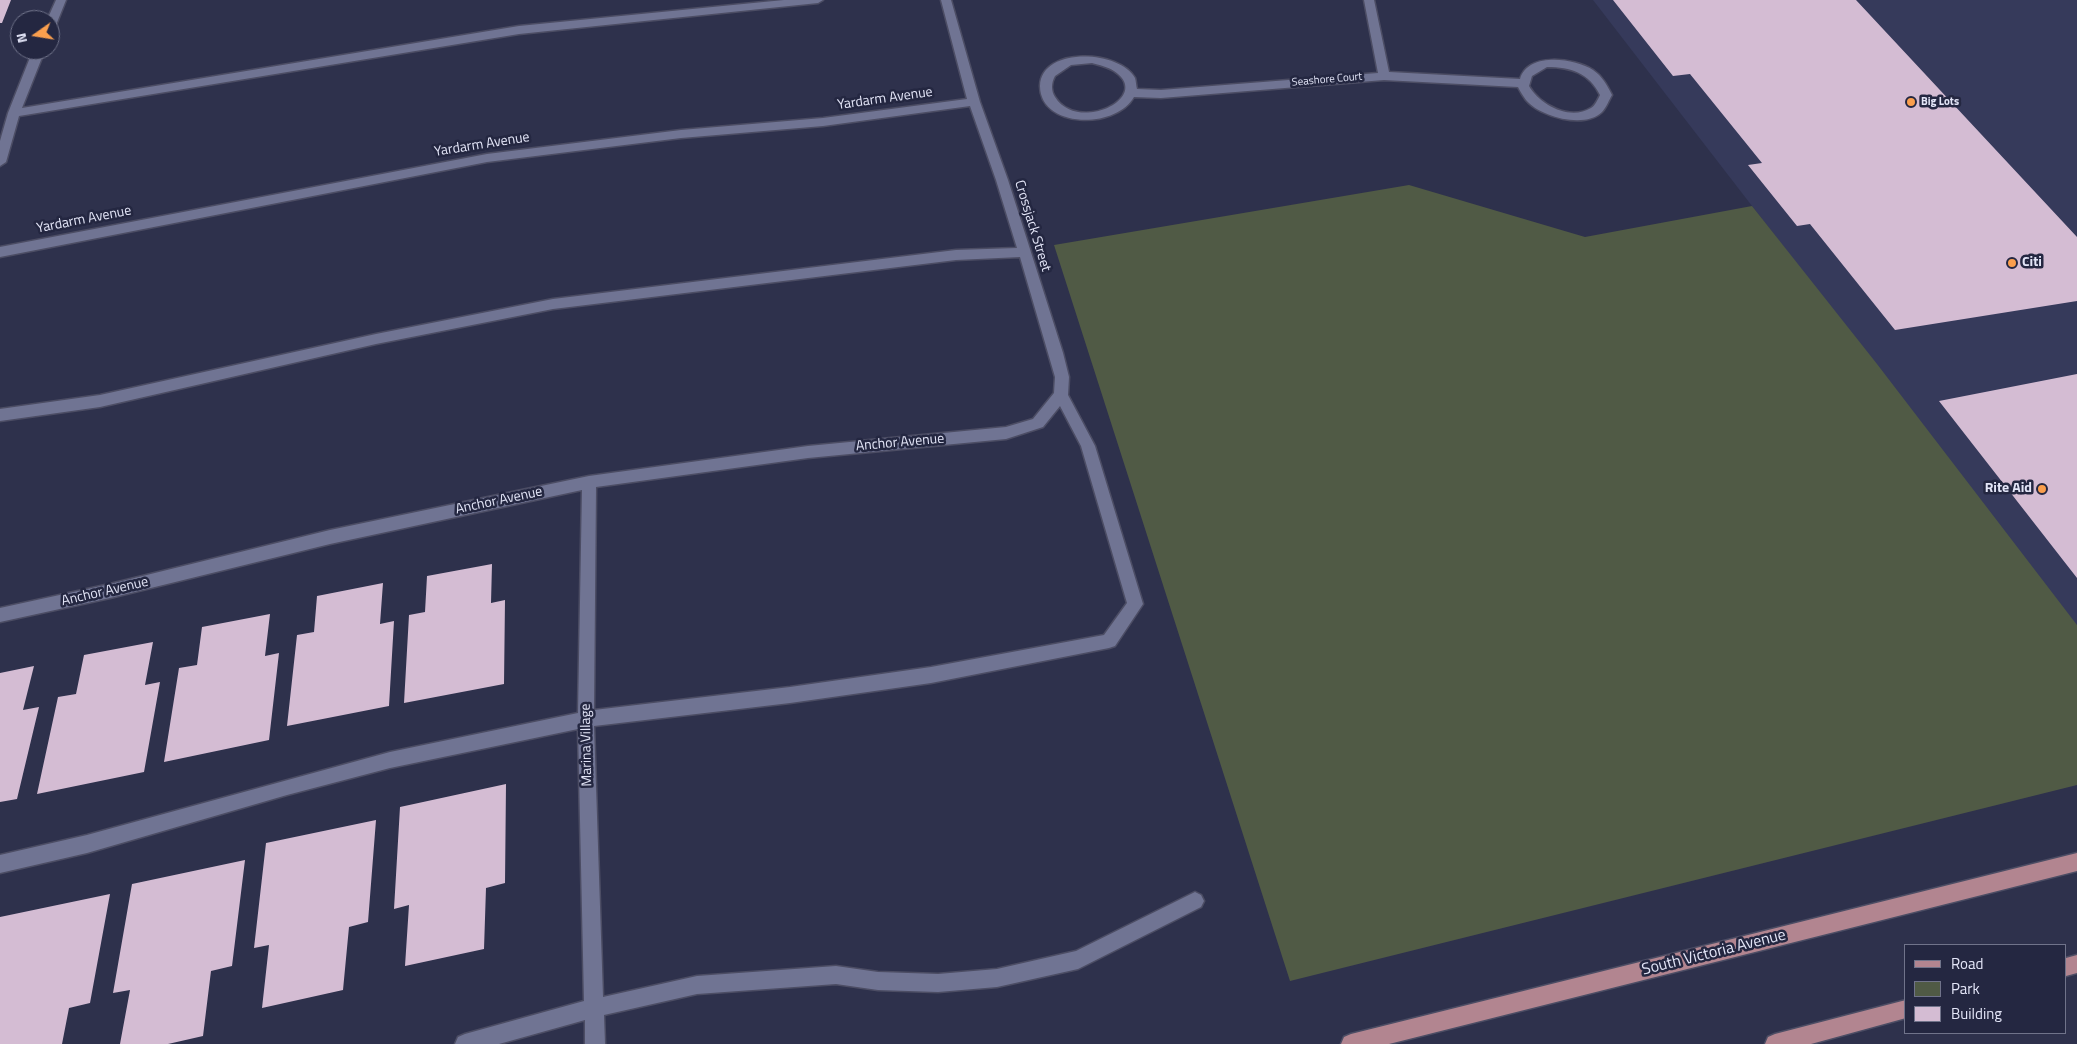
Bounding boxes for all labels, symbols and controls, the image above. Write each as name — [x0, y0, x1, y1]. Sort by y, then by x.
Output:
north arrow — [10, 10, 60, 60]
text: N — [10, 31, 32, 45]
street label: Seashore Court — [1291, 70, 1363, 90]
street label: Yardarm Avenue — [836, 84, 934, 114]
place label: Big Lots — [1921, 95, 1959, 109]
marker: Big Lots — [1905, 96, 1917, 108]
street label: Yardarm Avenue — [433, 129, 531, 161]
street label: Crossjack Street — [1010, 178, 1054, 274]
street label: Yardarm Avenue — [35, 203, 133, 237]
place label: Citi — [2022, 255, 2042, 271]
marker: Citi — [2006, 257, 2018, 269]
street label: Anchor Avenue — [855, 431, 945, 455]
place label: Rite Aid — [1985, 481, 2032, 497]
marker: Rite Aid — [2036, 483, 2048, 495]
street label: Anchor Avenue — [454, 484, 544, 518]
street label: Anchor Avenue — [60, 574, 150, 610]
street label: Marina Village — [578, 703, 596, 787]
street label: South Victoria Avenue — [1640, 926, 1788, 980]
legend — [1904, 944, 2067, 1034]
text: Road — [1951, 952, 1983, 975]
text: Park — [1951, 977, 1980, 1000]
text: Building — [1951, 1002, 2002, 1025]

